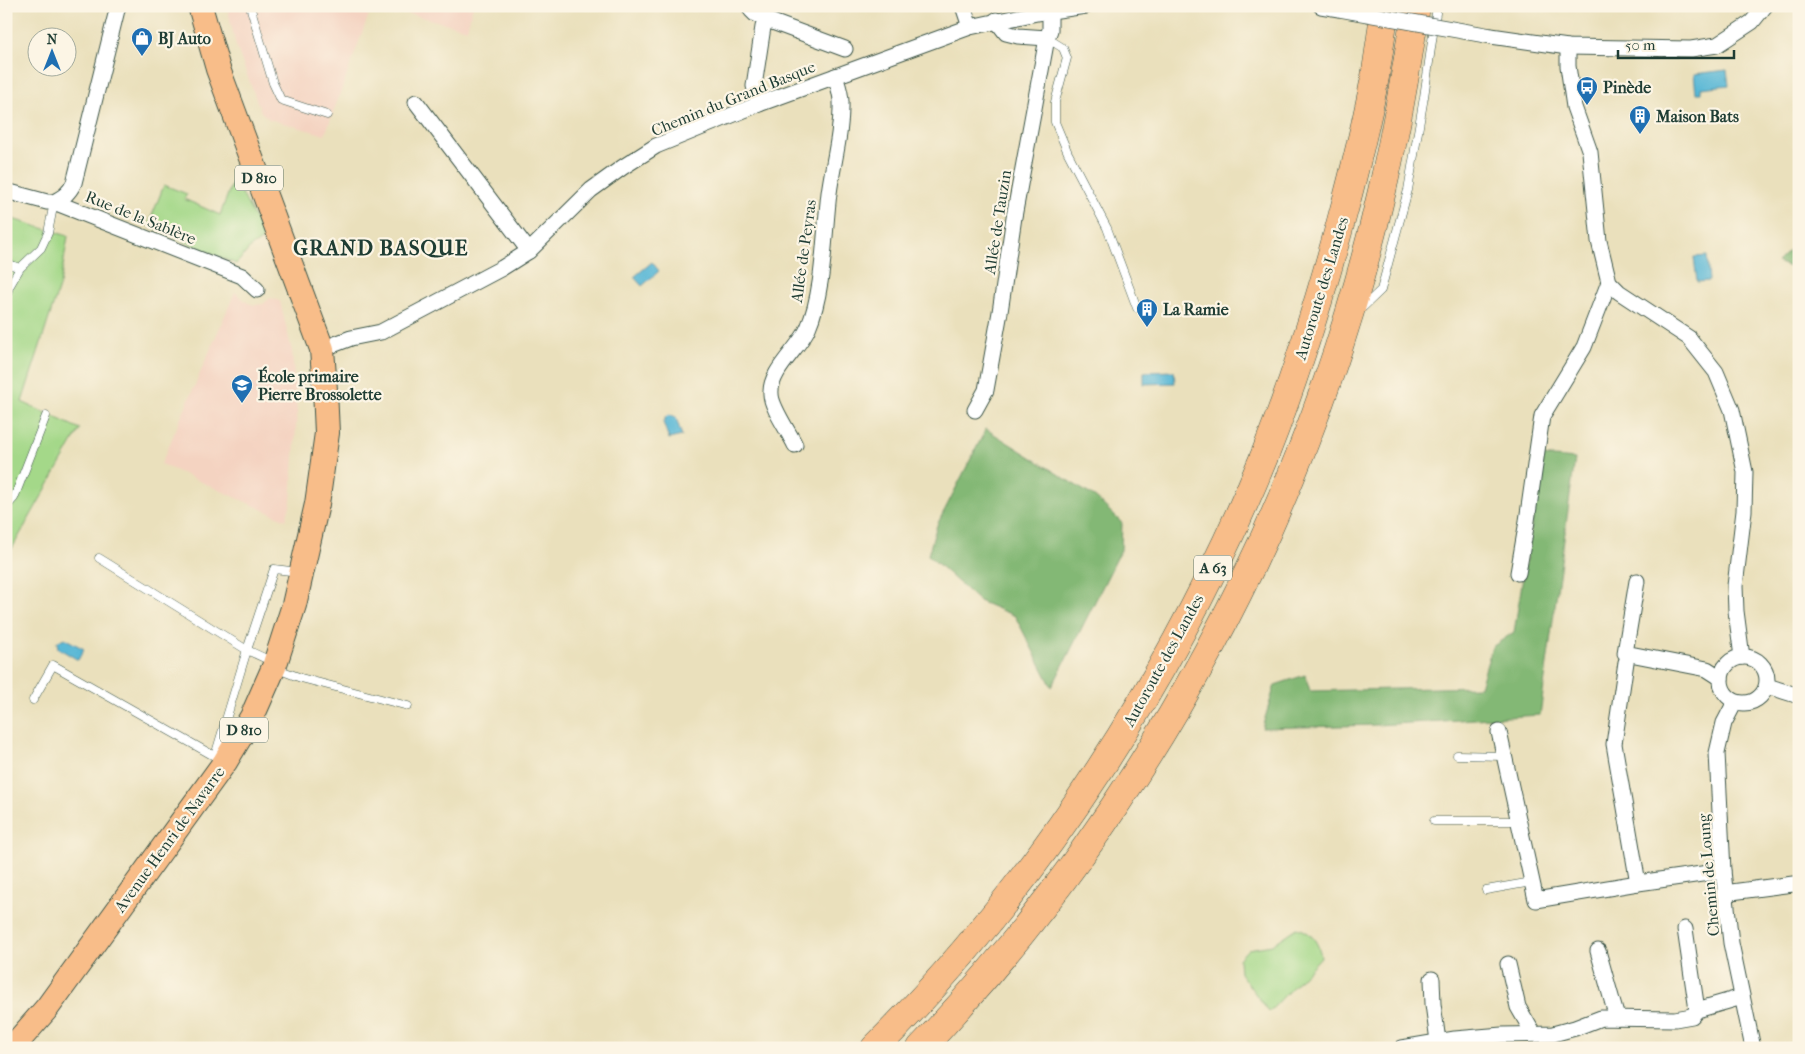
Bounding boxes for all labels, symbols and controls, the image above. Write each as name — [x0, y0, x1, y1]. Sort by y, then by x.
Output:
shop icon: BJ Auto — [130, 26, 154, 57]
north arrow — [28, 28, 78, 78]
scale bar — [1618, 28, 1734, 60]
place label: BJ Auto — [158, 29, 211, 49]
text: N — [47, 31, 58, 48]
text: 50 m — [1625, 36, 1656, 54]
street label: Chemin du Grand Basque — [648, 57, 818, 140]
bus stop icon: Pinède — [1575, 75, 1599, 106]
place label: Pinède — [1603, 78, 1651, 97]
building icon: Maison Bats — [1628, 104, 1652, 135]
place label: Maison Bats — [1655, 107, 1739, 126]
road number: D 810 — [235, 166, 283, 190]
street label: Allée de Tauzin — [980, 168, 1015, 277]
street label: Rue de la Sablère — [83, 187, 199, 248]
street label: Allée de Peyras — [787, 198, 820, 305]
street label: Autoroute des Landes — [1290, 214, 1352, 363]
district label: GRAND BASQUE — [293, 236, 469, 260]
building icon: La Ramie — [1135, 297, 1159, 328]
place label: La Ramie — [1163, 300, 1229, 319]
place label: École primaire Pierre Brossolette — [258, 366, 382, 404]
school or university icon: École primaire Pierre Brossolette — [230, 373, 254, 404]
road number: A 63 — [1194, 556, 1232, 580]
street label: Autoroute des Landes — [1119, 591, 1208, 731]
road number: D 810 — [220, 718, 268, 742]
street label: Avenue Henri de Navarre — [110, 763, 229, 917]
street label: Chemin de Loung — [1694, 812, 1723, 937]

